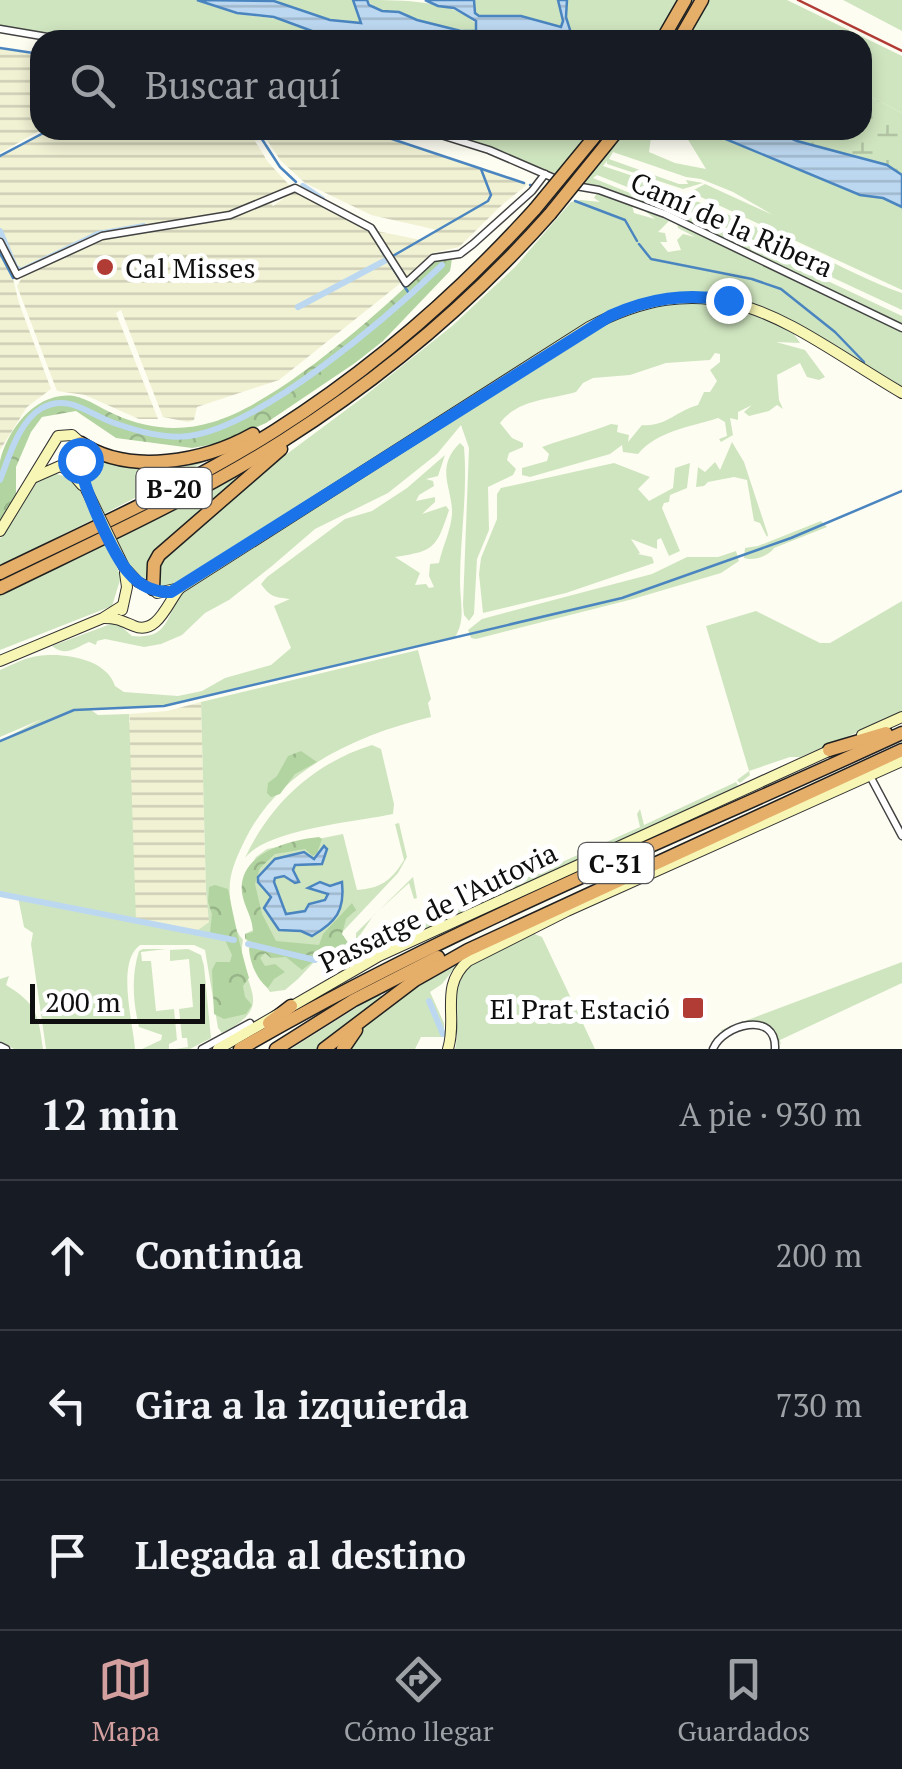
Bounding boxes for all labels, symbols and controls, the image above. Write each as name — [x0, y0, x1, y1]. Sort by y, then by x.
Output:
search box — [30, 30, 872, 140]
icon: search — [65, 58, 120, 113]
text: Buscar aquí — [145, 60, 341, 110]
street label: Camí de la Ribera — [625, 163, 839, 285]
place label: Cal Misses — [125, 249, 256, 286]
marker: Cal Misses — [94, 256, 116, 278]
route end — [706, 278, 752, 324]
route start — [58, 438, 104, 484]
road number: B-20 — [136, 468, 212, 508]
street label: Passatge de l'Autovia — [313, 833, 563, 981]
road number: C-31 — [578, 843, 654, 883]
scale bar — [30, 979, 205, 1024]
text: 200 m — [45, 983, 121, 1020]
place label: El Prat Estació — [490, 990, 670, 1027]
marker: El Prat Estació — [680, 995, 706, 1021]
text: 12 min — [40, 1086, 179, 1142]
text: A pie · 930 m — [679, 1093, 862, 1135]
icon: ahead — [40, 1228, 95, 1283]
text: Continúa — [135, 1230, 303, 1280]
text: 200 m — [775, 1234, 862, 1276]
icon: left — [40, 1378, 95, 1433]
text: Gira a la izquierda — [135, 1380, 469, 1430]
text: 730 m — [775, 1384, 862, 1426]
icon: arrive — [40, 1528, 95, 1583]
text: Llegada al destino — [135, 1530, 466, 1580]
tab: Mapa — [92, 1652, 160, 1749]
tab: Cómo llegar — [344, 1652, 494, 1749]
tab: Guardados — [677, 1652, 810, 1749]

